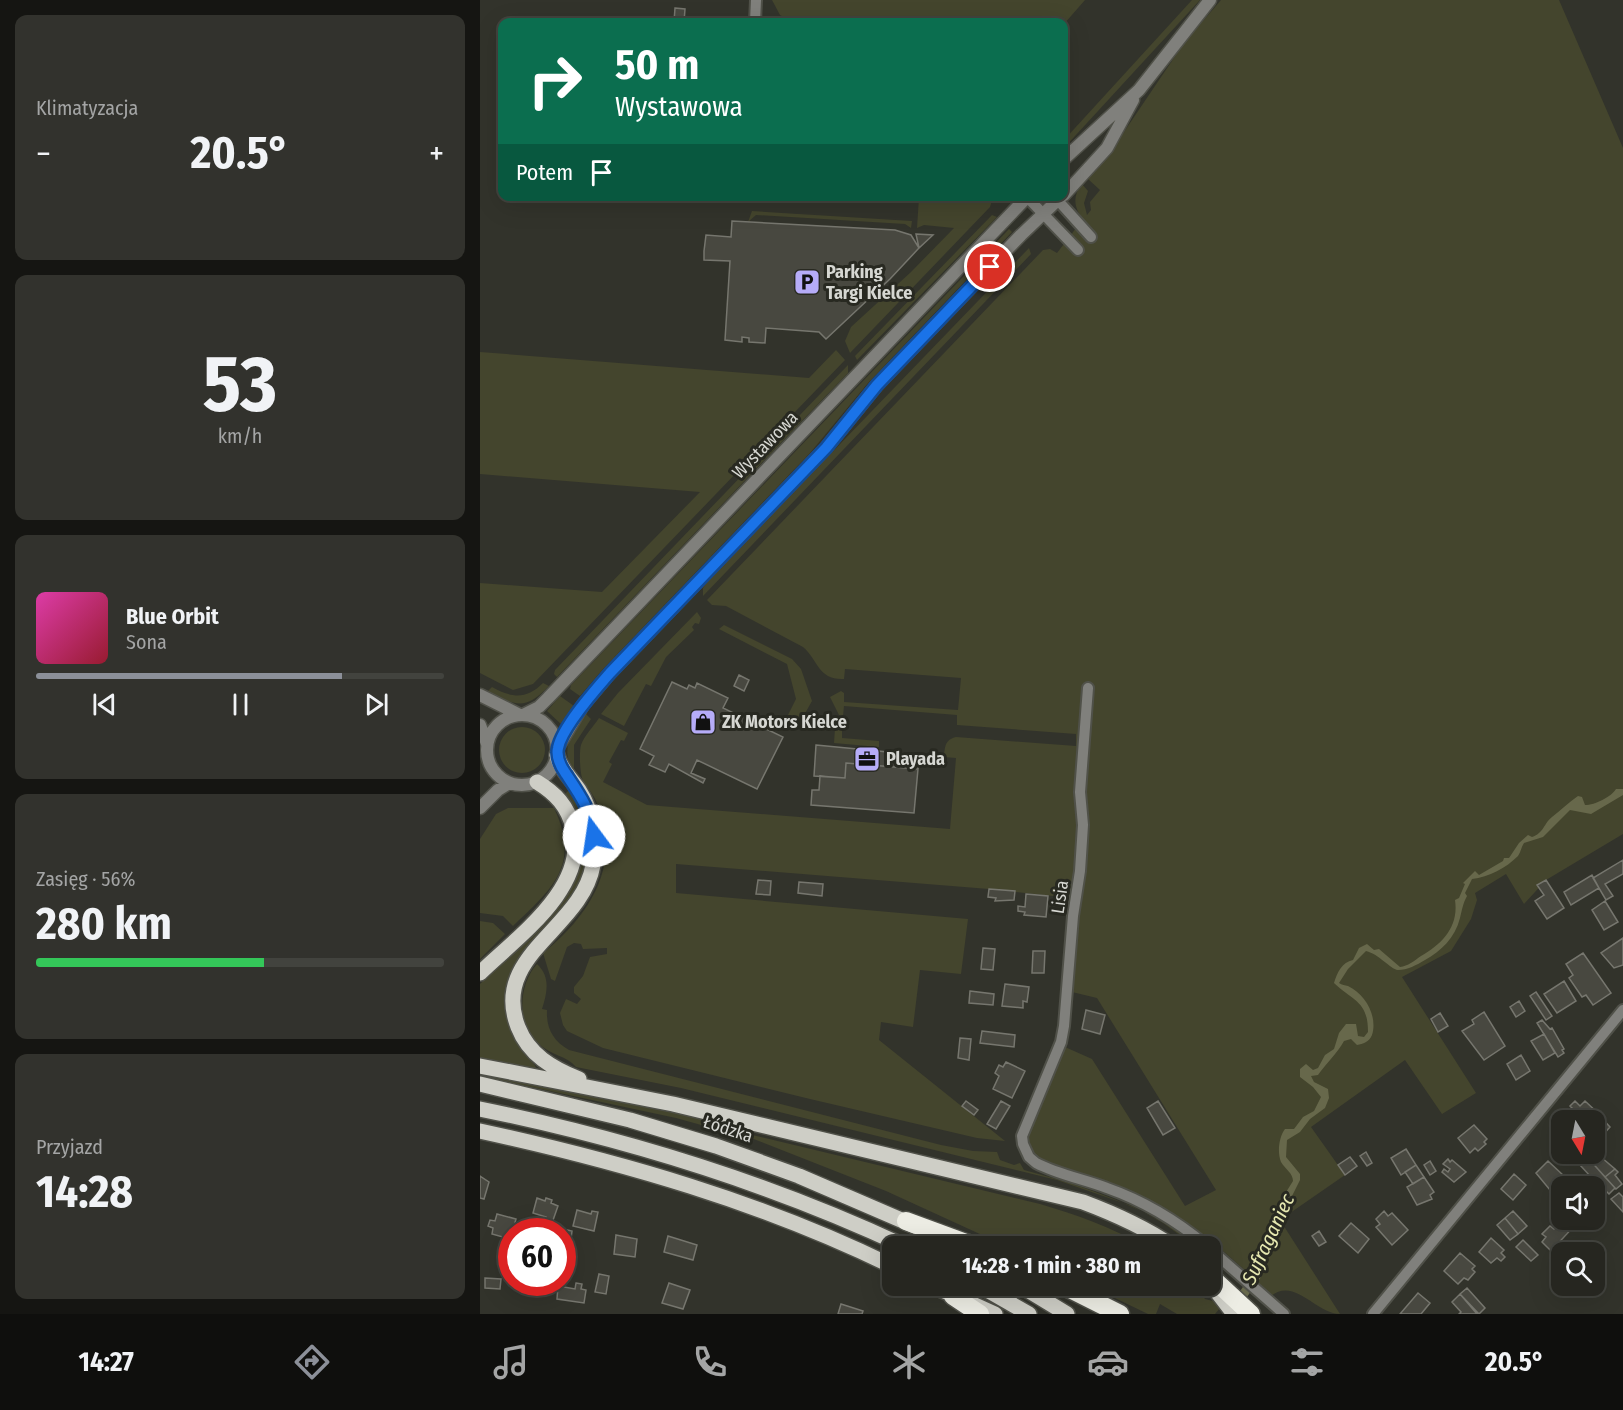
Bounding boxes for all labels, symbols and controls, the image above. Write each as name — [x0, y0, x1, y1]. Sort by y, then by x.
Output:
text: 50 m — [615, 40, 699, 90]
icon: right — [516, 42, 594, 120]
text: Wystawowa — [615, 91, 743, 123]
text: Klimatyzacja — [36, 96, 138, 120]
text: 20.5° — [190, 126, 289, 180]
text: − — [36, 134, 51, 174]
text: + — [429, 134, 444, 174]
icon: arrive — [585, 156, 618, 189]
text: Potem — [516, 159, 573, 186]
pin — [964, 241, 1015, 292]
icon: arrive — [973, 250, 1006, 283]
place label: Parking Targi Kielce — [826, 261, 912, 304]
parking icon: Parking Targi Kielce — [792, 267, 822, 297]
text: 53 — [203, 338, 277, 432]
street label: Wystawowa — [727, 407, 803, 483]
text: km/h — [218, 424, 262, 448]
text: Blue Orbit — [126, 603, 219, 630]
text: Sona — [126, 630, 167, 654]
icon: previous — [88, 688, 121, 721]
icon: pause — [224, 688, 257, 721]
icon: next — [360, 688, 393, 721]
shop icon: ZK Motors Kielce — [688, 707, 718, 737]
place label: ZK Motors Kielce — [722, 711, 847, 733]
office icon: Playada — [852, 744, 882, 774]
place label: Playada — [886, 748, 945, 770]
position arrow — [562, 804, 626, 868]
text: Zasięg · 56% — [36, 867, 135, 891]
street label: Lisia — [1047, 879, 1073, 915]
text: 280 km — [36, 897, 172, 951]
north arrow — [1551, 1110, 1605, 1164]
map controls — [1551, 1110, 1605, 1296]
street label: Łódzka — [700, 1111, 756, 1147]
text: Przyjazd — [36, 1135, 103, 1159]
text: 14:28 — [36, 1165, 133, 1219]
button: sound — [1551, 1176, 1605, 1230]
water label: Sufraganiec — [1236, 1190, 1300, 1289]
speed limit sign: 60 — [498, 1218, 576, 1296]
button: search — [1551, 1242, 1605, 1296]
text: 14:28 · 1 min · 380 m — [962, 1252, 1141, 1279]
icon: directions — [291, 1341, 333, 1383]
icon: music — [490, 1341, 532, 1383]
icon: phone — [689, 1341, 731, 1383]
icon: climate — [888, 1341, 930, 1383]
icon: car — [1087, 1341, 1129, 1383]
icon: filters — [1286, 1341, 1328, 1383]
text: 14:27 — [79, 1346, 134, 1378]
text: 20.5° — [1485, 1346, 1544, 1378]

